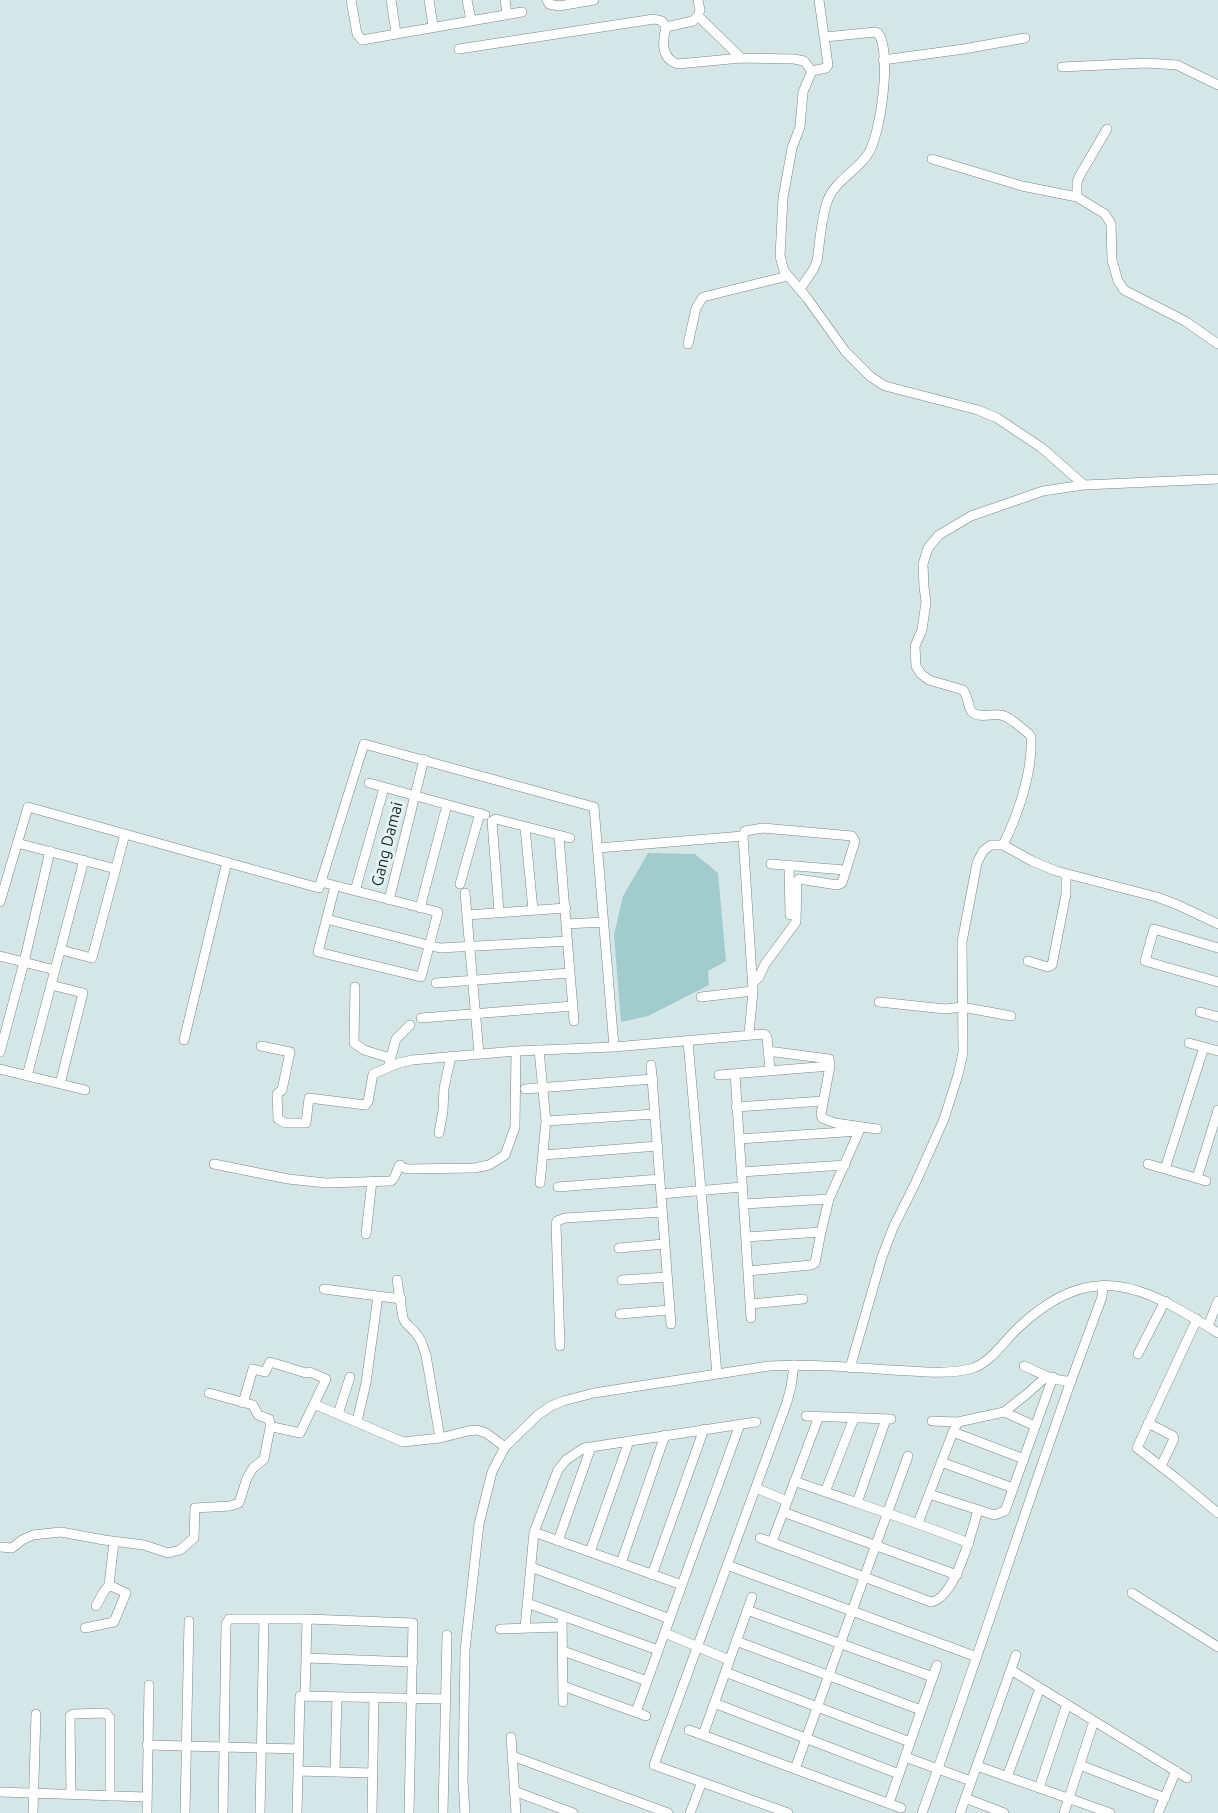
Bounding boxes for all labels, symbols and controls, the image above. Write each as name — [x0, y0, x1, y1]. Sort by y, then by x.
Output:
street label: Gang Damai — [367, 800, 407, 888]

